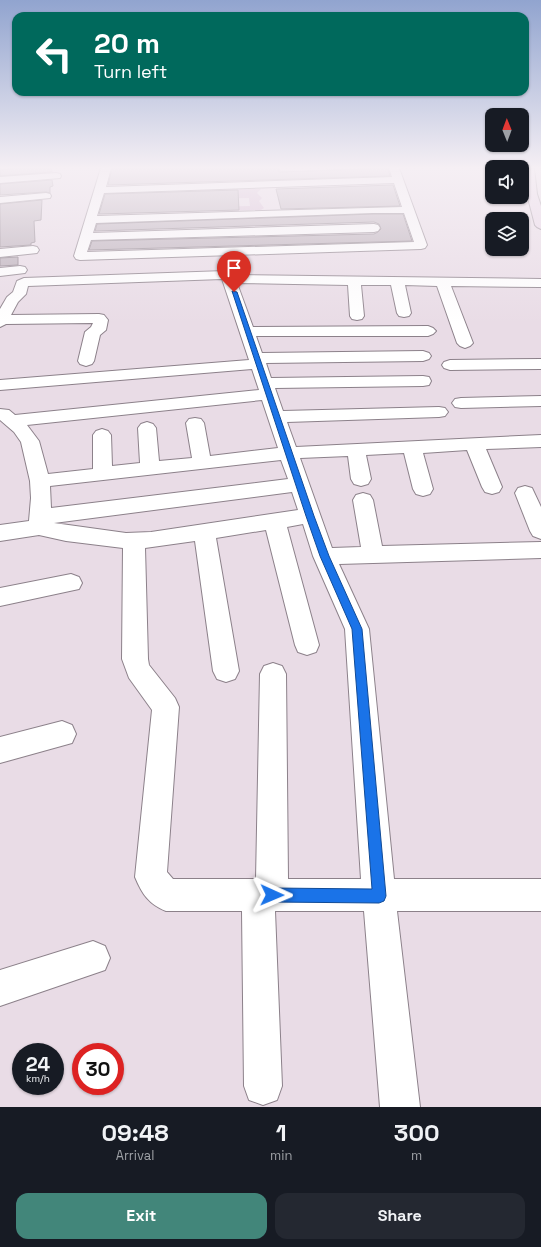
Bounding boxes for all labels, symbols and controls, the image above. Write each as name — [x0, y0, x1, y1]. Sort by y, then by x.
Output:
text: 20 m — [94, 25, 160, 61]
icon: left — [28, 28, 80, 80]
text: Turn left — [94, 60, 167, 83]
north arrow — [485, 108, 529, 152]
map controls — [485, 108, 529, 256]
button: sound — [485, 160, 529, 204]
button: layers — [485, 212, 529, 256]
pin — [217, 251, 251, 292]
icon: arrive — [223, 257, 245, 279]
position arrow — [251, 874, 293, 916]
speed limit sign: 30 — [72, 1043, 124, 1095]
text: 24 — [26, 1051, 50, 1077]
text: km/h — [26, 1072, 50, 1085]
text: 09:48 — [101, 1117, 169, 1148]
text: 1 — [276, 1117, 287, 1148]
text: 300 — [394, 1117, 440, 1148]
text: Arrival — [116, 1147, 154, 1164]
text: min — [270, 1147, 292, 1164]
text: m — [411, 1147, 422, 1164]
button: Exit — [16, 1193, 267, 1239]
button: Share — [275, 1193, 525, 1239]

